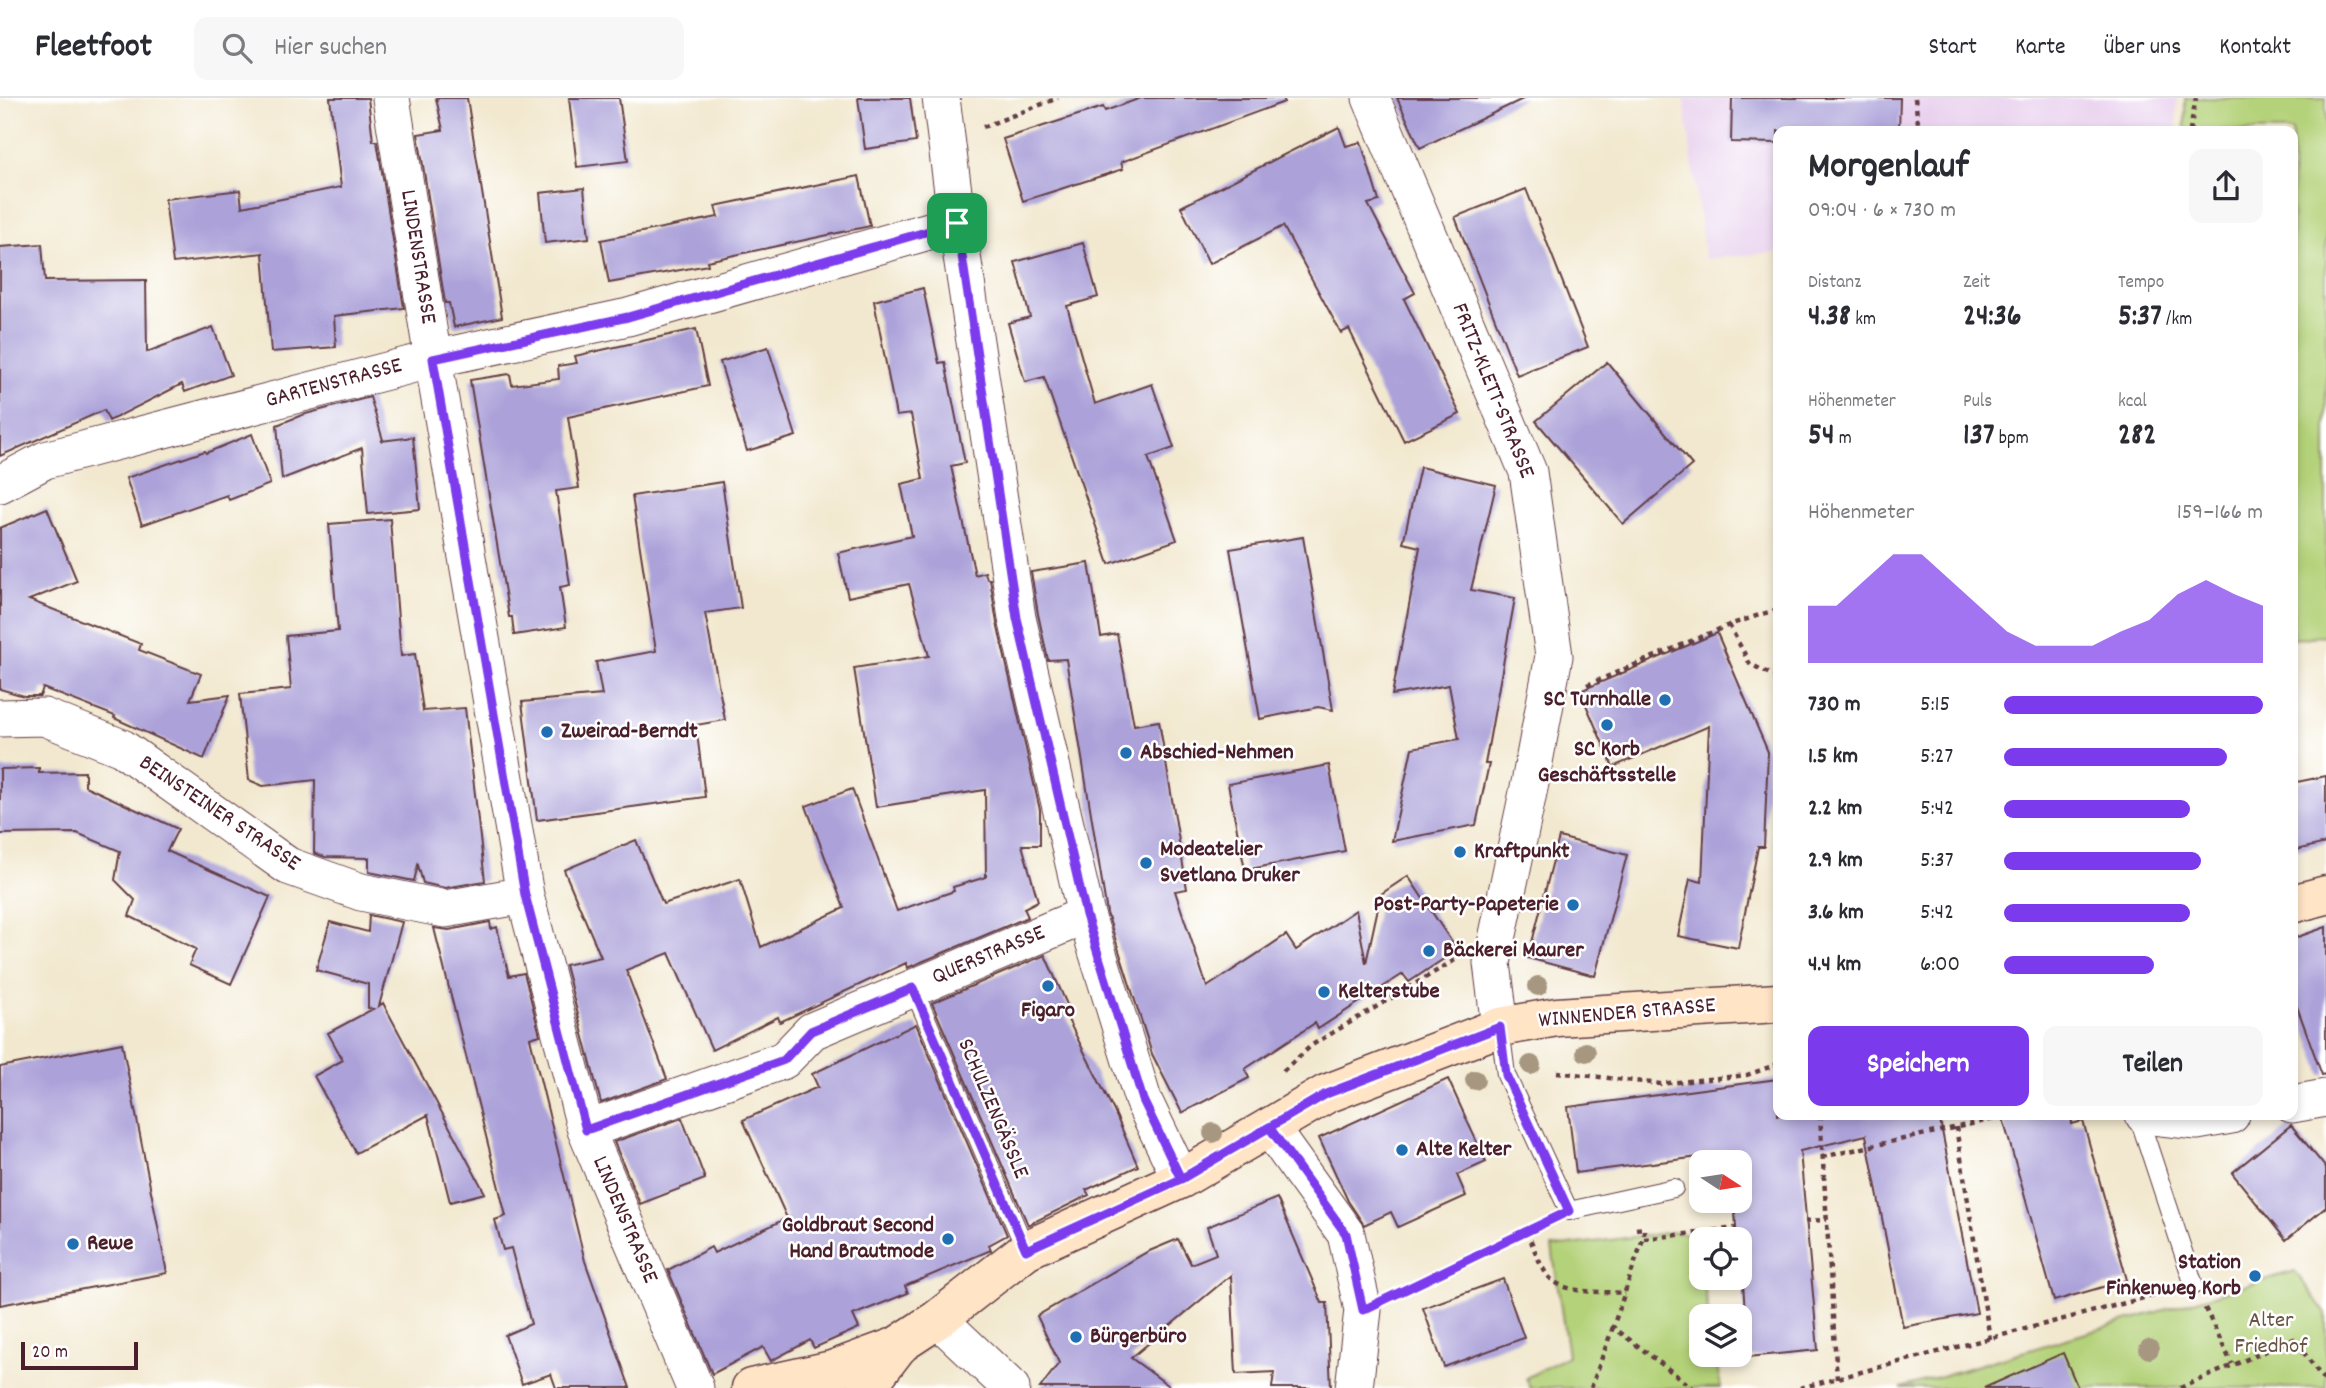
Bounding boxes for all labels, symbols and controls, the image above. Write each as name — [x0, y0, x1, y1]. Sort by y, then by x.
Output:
search box — [194, 17, 684, 80]
text: Fleetfoot — [35, 25, 152, 72]
icon: search — [218, 29, 256, 67]
text: Hier suchen — [274, 30, 387, 67]
text: Start — [1928, 31, 1977, 65]
text: Karte — [2015, 31, 2066, 65]
text: Über uns — [2104, 31, 2181, 65]
text: Kontakt — [2219, 31, 2291, 65]
text: Morgenlauf — [1808, 141, 1969, 196]
button: share — [2189, 149, 2263, 223]
street label: LINDENSTRASSE — [390, 188, 444, 327]
pin — [927, 193, 987, 253]
text: 09:04 · 6 × 730 m — [1808, 195, 1956, 228]
icon: arrive — [938, 204, 976, 242]
text: Distanz — [1808, 270, 1861, 297]
text: Zeit — [1963, 270, 1990, 297]
text: Tempo — [2118, 270, 2164, 297]
text: 4.38 — [1808, 297, 1851, 340]
text: 24:36 — [1963, 297, 2022, 340]
text: 5:37 — [2118, 297, 2162, 340]
street label: FRITZ-KLETT-STRASSE — [1442, 298, 1542, 484]
text: km — [1851, 307, 1876, 334]
text: /km — [2162, 307, 2192, 334]
street label: GARTENSTRASSE — [262, 350, 407, 418]
text: Höhenmeter — [1808, 389, 1896, 416]
text: Puls — [1963, 389, 1992, 416]
text: kcal — [2118, 389, 2147, 416]
text: 54 — [1808, 416, 1834, 459]
text: 137 — [1963, 416, 1994, 459]
text: 282 — [2118, 416, 2156, 459]
text: m — [1834, 426, 1852, 453]
text: bpm — [1994, 426, 2029, 453]
text: Höhenmeter — [1808, 497, 1914, 530]
text: 159–166 m — [2177, 497, 2263, 530]
place label: SC Turnhalle — [1544, 684, 1651, 717]
text: 730 m — [1808, 689, 1861, 722]
text: 5:15 — [1920, 689, 1950, 722]
marker: SC Turnhalle — [1657, 692, 1673, 708]
place label: Zweirad-Berndt — [561, 716, 698, 749]
marker: SC Korb Geschäftsstelle — [1599, 717, 1615, 733]
marker: Zweirad-Berndt — [539, 724, 555, 740]
place label: SC Korb Geschäftsstelle — [1538, 734, 1676, 793]
place label: Abschied-Nehmen — [1140, 737, 1294, 770]
text: 1.5 km — [1808, 741, 1858, 774]
text: 5:27 — [1920, 741, 1953, 774]
marker: Abschied-Nehmen — [1118, 745, 1134, 761]
street label: BEINSTEINER STRASSE — [131, 748, 307, 881]
text: 2.2 km — [1808, 793, 1862, 826]
text: 5:42 — [1920, 793, 1954, 826]
place label: Modeatelier Svetlana Druker — [1160, 834, 1300, 893]
place label: Kraftpunkt — [1474, 836, 1570, 869]
marker: Kraftpunkt — [1452, 844, 1468, 860]
text: 2.9 km — [1808, 845, 1863, 878]
text: 5:37 — [1920, 845, 1954, 878]
marker: Modeatelier Svetlana Druker — [1138, 855, 1154, 871]
place label: Post-Party-Papeterie — [1373, 889, 1559, 922]
marker: Post-Party-Papeterie — [1565, 897, 1581, 913]
text: 3.6 km — [1808, 897, 1864, 930]
text: 5:42 — [1920, 897, 1954, 930]
street label: QUERSTRASSE — [927, 917, 1051, 995]
place label: Bäckerei Maurer — [1443, 935, 1584, 968]
marker: Bäckerei Maurer — [1421, 943, 1437, 959]
text: 4.4 km — [1808, 949, 1861, 982]
text: 6:00 — [1920, 949, 1960, 982]
place label: Kelterstube — [1338, 976, 1440, 1009]
marker: Figaro — [1040, 978, 1056, 994]
marker: Kelterstube — [1316, 984, 1332, 1000]
street label: WINNENDER STRASSE — [1537, 990, 1717, 1038]
place label: Figaro — [1021, 995, 1075, 1028]
button: Speichern — [1808, 1026, 2029, 1106]
button: Teilen — [2043, 1026, 2263, 1106]
street label: SCHULZENGÄSSLE — [948, 1034, 1037, 1185]
place label: Alte Kelter — [1416, 1134, 1512, 1167]
marker: Alte Kelter — [1394, 1142, 1410, 1158]
north arrow — [1689, 1150, 1752, 1213]
map controls — [1689, 1150, 1752, 1367]
street label: LINDENSTRASSE — [582, 1151, 666, 1289]
place label: Goldbraut Second Hand Brautmode — [782, 1210, 934, 1269]
button: locate — [1689, 1227, 1752, 1290]
place label: Rewe — [87, 1228, 133, 1261]
marker: Goldbraut Second Hand Brautmode — [940, 1231, 956, 1247]
marker: Rewe — [65, 1236, 81, 1252]
place label: Station Finkenweg Korb — [2106, 1247, 2241, 1306]
marker: Station Finkenweg Korb — [2247, 1268, 2263, 1284]
button: layers — [1689, 1304, 1752, 1367]
park label: Alter Friedhof — [2235, 1305, 2308, 1364]
place label: Bürgerbüro — [1090, 1321, 1187, 1354]
marker: Bürgerbüro — [1068, 1329, 1084, 1345]
scale bar — [21, 1339, 138, 1371]
text: 20 m — [32, 1340, 68, 1367]

